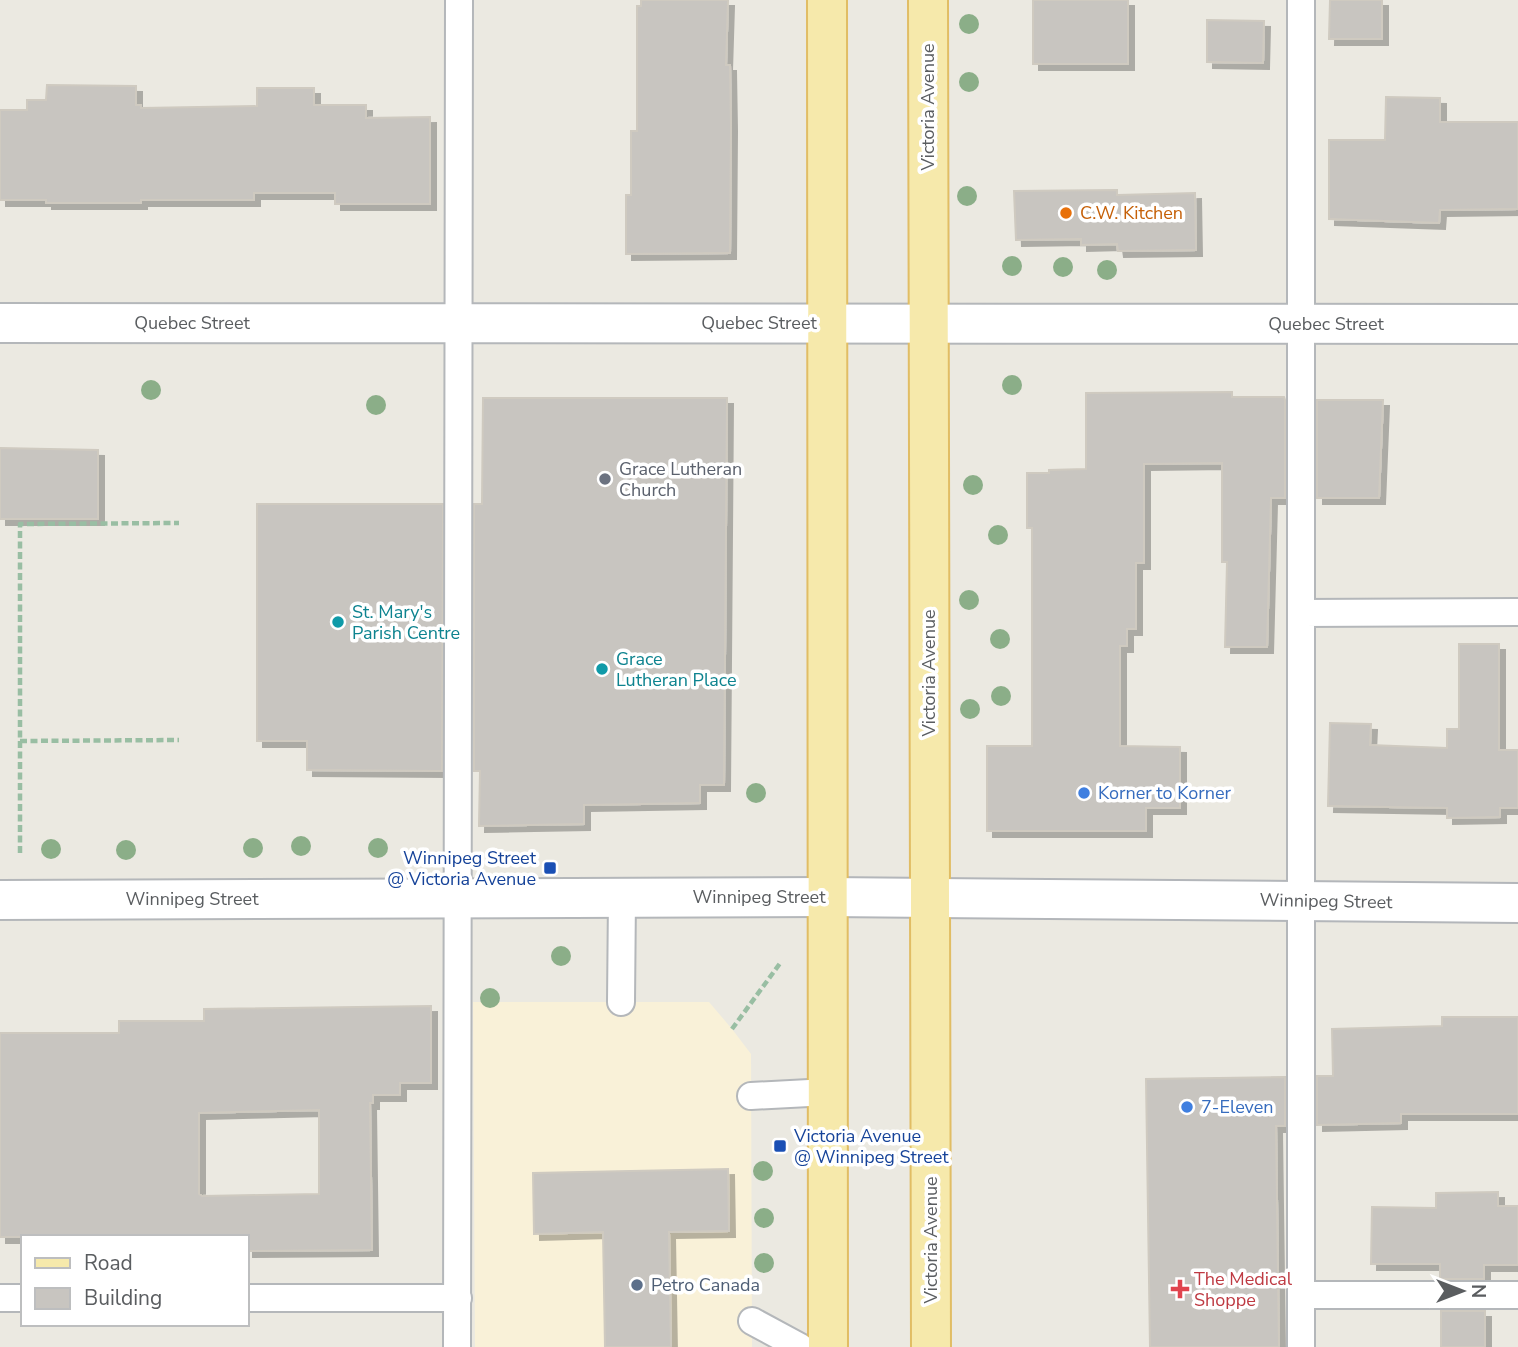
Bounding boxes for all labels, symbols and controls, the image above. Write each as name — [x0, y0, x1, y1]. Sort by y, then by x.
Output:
street label: Victoria Avenue — [916, 43, 940, 172]
place label: C.W. Kitchen — [1080, 201, 1183, 225]
marker: C.W. Kitchen — [1058, 205, 1074, 221]
street label: Quebec Street — [134, 311, 251, 335]
street label: Quebec Street — [701, 311, 818, 335]
street label: Quebec Street — [1268, 312, 1385, 336]
place label: Grace Lutheran Church — [619, 457, 742, 502]
marker: Grace Lutheran Church — [597, 471, 613, 487]
place label: St. Mary's Parish Centre — [352, 600, 460, 645]
street label: Victoria Avenue — [917, 609, 941, 738]
marker: St. Mary's Parish Centre — [330, 614, 346, 630]
place label: Grace Lutheran Place — [616, 647, 737, 692]
marker: Grace Lutheran Place — [594, 661, 610, 677]
place label: Korner to Korner — [1098, 781, 1232, 805]
marker: Korner to Korner — [1076, 785, 1092, 801]
place label: Winnipeg Street @ Victoria Avenue — [387, 846, 537, 891]
marker: Winnipeg Street @ Victoria Avenue — [542, 860, 558, 876]
street label: Winnipeg Street — [693, 885, 826, 909]
street label: Winnipeg Street — [126, 887, 259, 911]
street label: Winnipeg Street — [1259, 888, 1393, 914]
place label: 7-Eleven — [1201, 1095, 1274, 1119]
marker: 7-Eleven — [1179, 1099, 1195, 1115]
place label: Victoria Avenue @ Winnipeg Street — [793, 1124, 949, 1169]
marker: Victoria Avenue @ Winnipeg Street — [772, 1138, 788, 1154]
street label: Victoria Avenue — [919, 1176, 943, 1305]
legend — [21, 1235, 248, 1326]
text: Road — [84, 1249, 133, 1277]
north arrow — [1427, 1256, 1497, 1326]
place label: The Medical Shoppe — [1194, 1267, 1293, 1312]
place label: Petro Canada — [651, 1273, 760, 1297]
marker: Petro Canada — [629, 1277, 645, 1293]
marker: The Medical Shoppe — [1172, 1281, 1188, 1297]
text: Building — [84, 1284, 162, 1312]
text: N — [1465, 1284, 1491, 1298]

